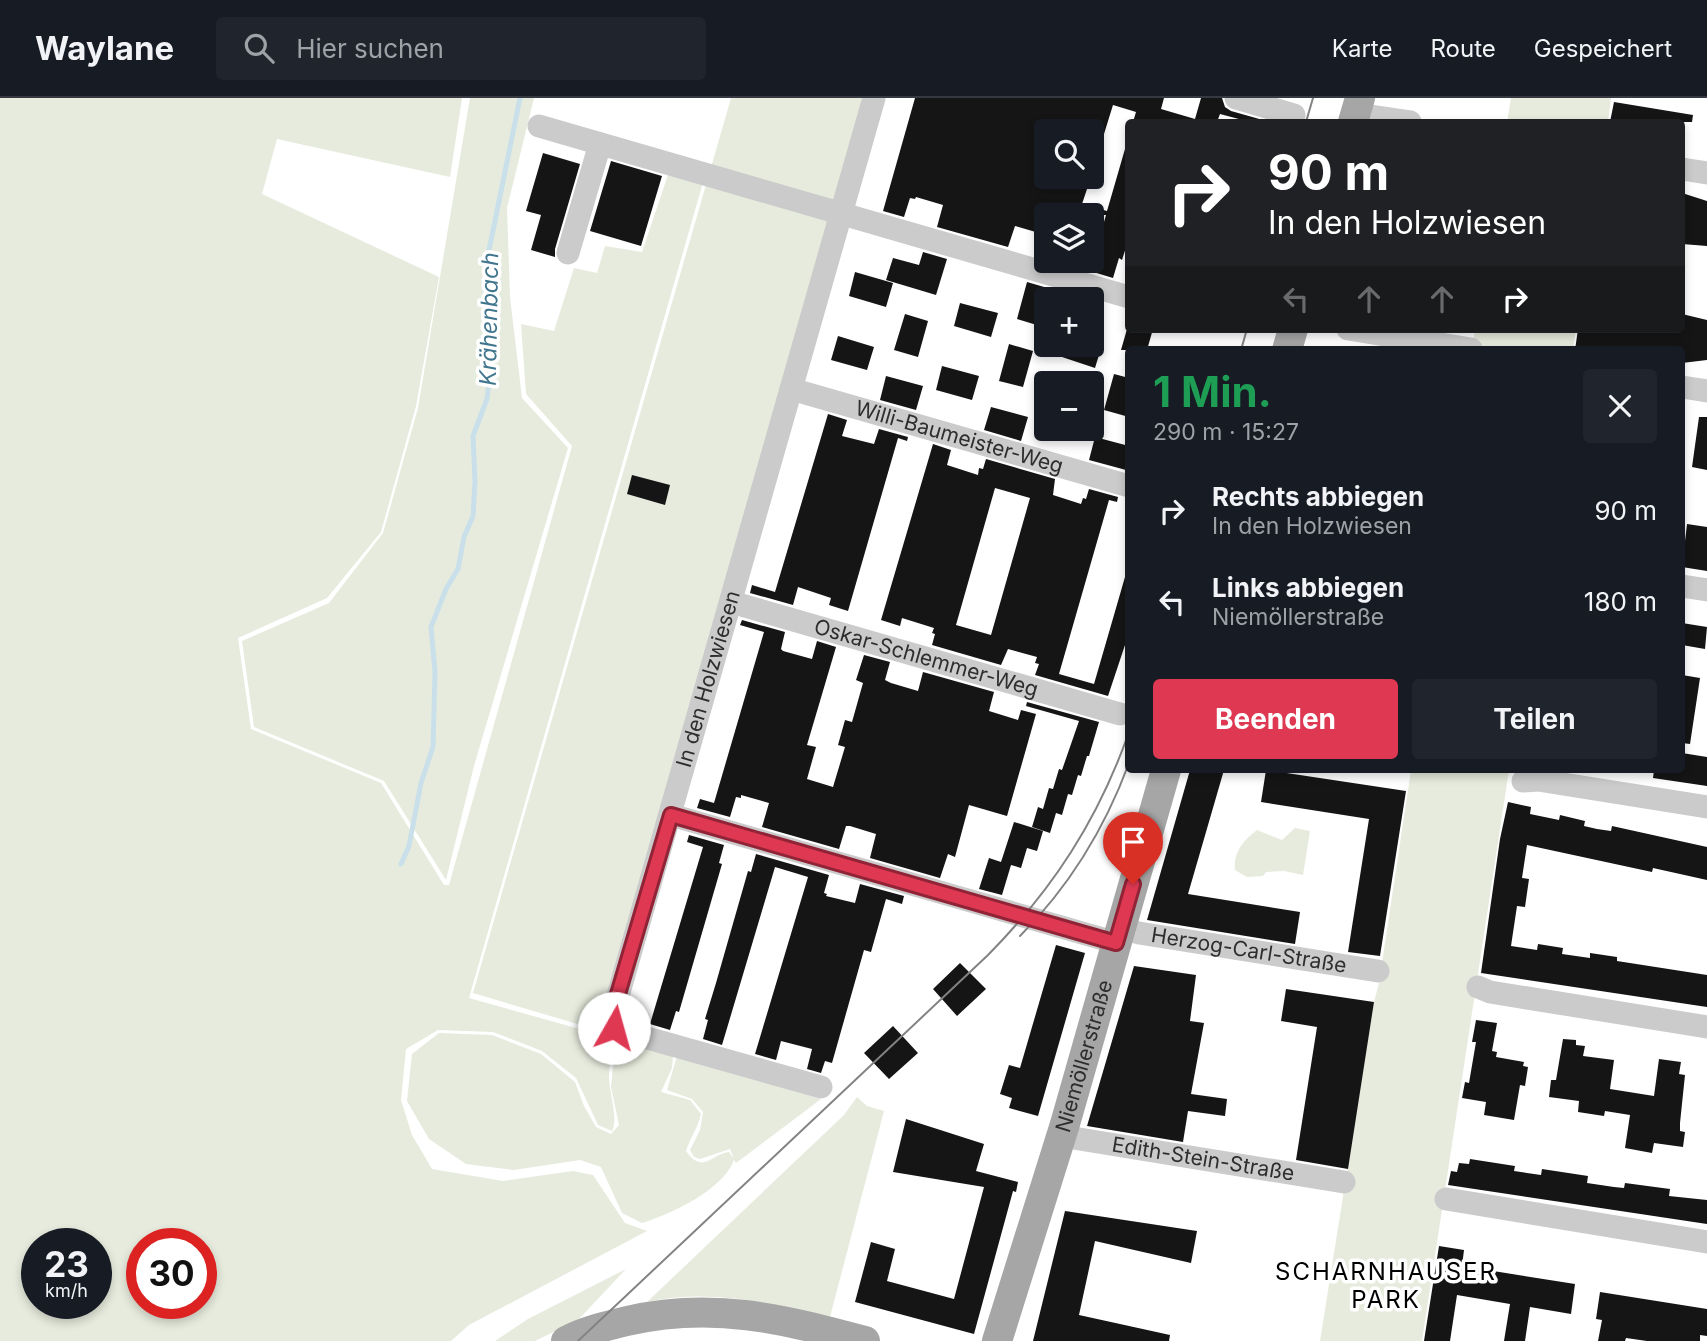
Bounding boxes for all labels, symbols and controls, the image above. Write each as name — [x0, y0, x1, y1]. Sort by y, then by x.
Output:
search box — [216, 17, 706, 80]
text: Waylane — [35, 28, 174, 68]
icon: search — [240, 29, 278, 67]
text: Hier suchen — [296, 33, 444, 64]
text: Karte — [1332, 34, 1392, 63]
text: Route — [1430, 34, 1496, 63]
text: Gespeichert — [1534, 34, 1672, 63]
map controls — [1034, 119, 1104, 441]
button: search — [1034, 119, 1104, 189]
text: 90 m — [1268, 143, 1389, 202]
icon: right — [1153, 147, 1244, 238]
button: layers — [1034, 203, 1104, 273]
text: In den Holzwiesen — [1268, 203, 1546, 242]
water label: Krähenbach — [474, 252, 504, 386]
icon: left — [1277, 280, 1315, 318]
icon: ahead — [1350, 280, 1388, 318]
icon: ahead — [1423, 280, 1461, 318]
icon: right — [1496, 280, 1534, 318]
button: + — [1034, 287, 1104, 357]
text: 1 Min. — [1153, 366, 1272, 417]
button: close — [1583, 369, 1657, 443]
button: − — [1034, 371, 1104, 441]
street label: Willi-Baumeister-Weg — [853, 395, 1066, 478]
text: 290 m · 15:27 — [1153, 418, 1299, 446]
text: Rechts abbiegen — [1212, 481, 1424, 512]
icon: right — [1153, 492, 1191, 530]
text: 90 m — [1594, 495, 1657, 526]
text: In den Holzwiesen — [1212, 512, 1412, 540]
text: Links abbiegen — [1212, 572, 1404, 603]
icon: left — [1153, 583, 1191, 621]
text: 180 m — [1584, 586, 1657, 617]
street label: In den Holzwiesen — [671, 588, 745, 770]
text: Niemöllerstraße — [1212, 603, 1384, 631]
street label: Oskar-Schlemmer-Weg — [811, 614, 1041, 702]
button: Beenden — [1153, 679, 1398, 759]
button: Teilen — [1412, 679, 1657, 759]
pin — [1103, 812, 1163, 884]
icon: arrive — [1114, 823, 1152, 861]
street label: Herzog-Carl-Straße — [1149, 922, 1349, 978]
street label: Niemöllerstraße — [1050, 977, 1117, 1135]
position arrow — [577, 991, 651, 1065]
street label: Edith-Stein-Straße — [1110, 1131, 1296, 1186]
speed limit sign: 30 — [126, 1228, 217, 1319]
text: 23 — [44, 1243, 89, 1285]
district label: SCHARNHAUSER PARK — [1275, 1257, 1497, 1314]
text: km/h — [45, 1280, 88, 1301]

